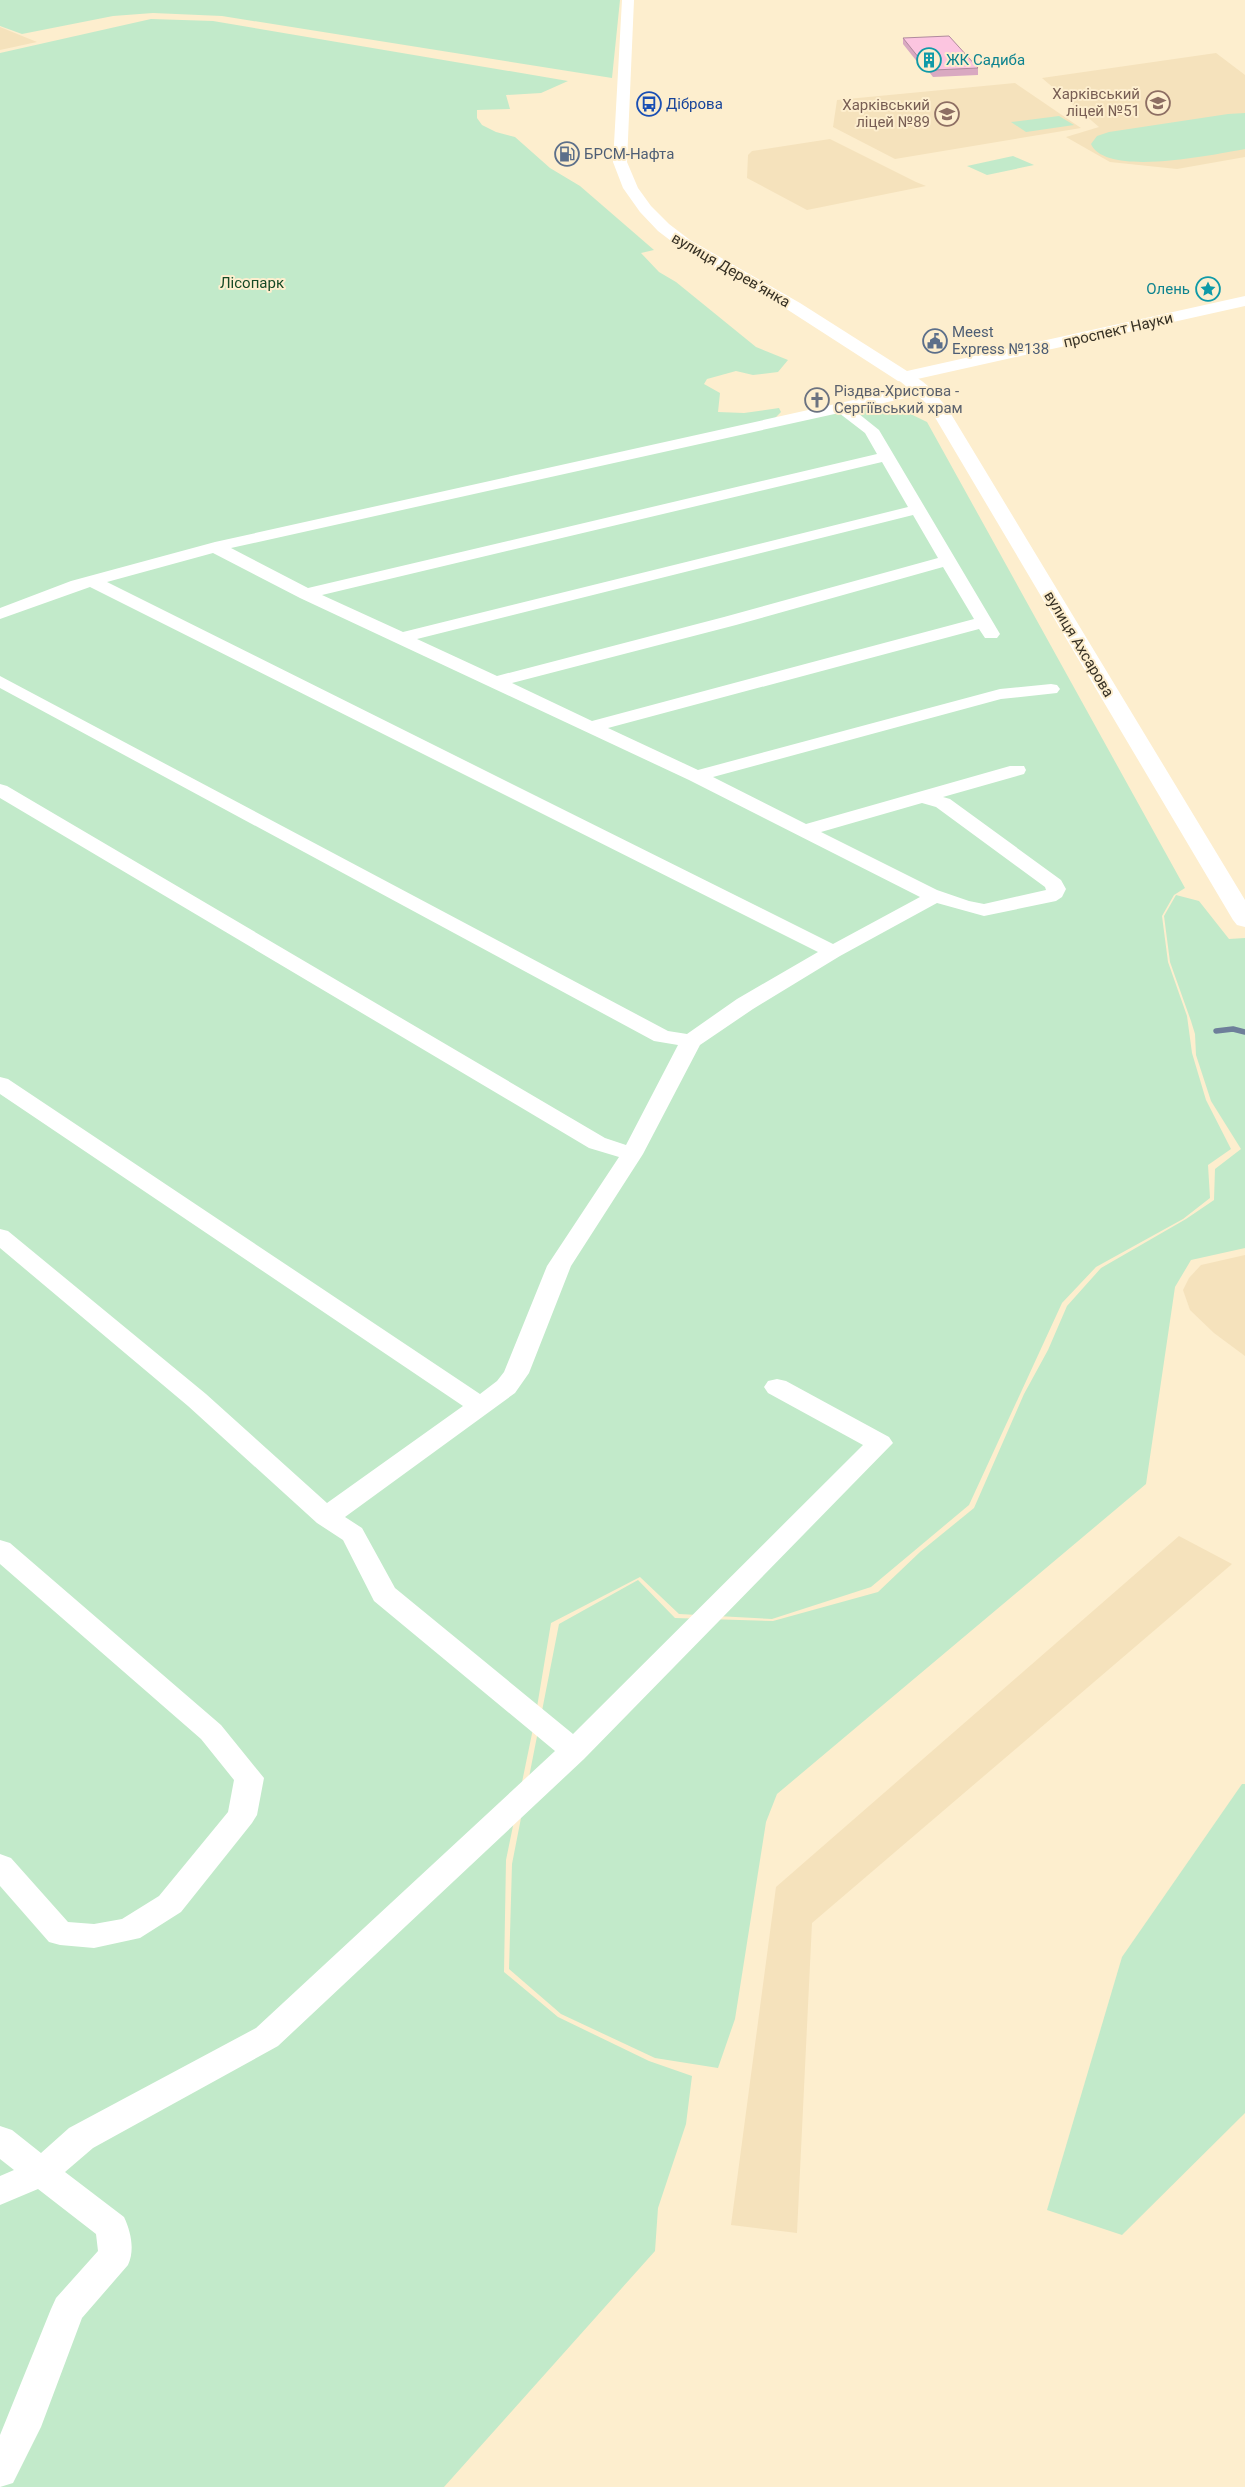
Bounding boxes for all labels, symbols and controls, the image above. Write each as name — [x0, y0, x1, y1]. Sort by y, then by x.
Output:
building icon: ЖК Садиба — [916, 47, 942, 73]
place label: ЖК Садиба — [946, 51, 1025, 69]
place label: Харківський ліцей №51 — [1052, 85, 1140, 120]
school or university icon: Харківський ліцей №51 — [1145, 90, 1171, 116]
bus stop icon: Діброва — [636, 91, 662, 117]
place label: Діброва — [666, 95, 723, 113]
place label: Харківський ліцей №89 — [842, 96, 930, 131]
school or university icon: Харківський ліцей №89 — [934, 101, 960, 127]
fuel station icon: БРСМ-Нафта — [554, 141, 580, 167]
place label: БРСМ-Нафта — [584, 145, 674, 163]
street label: вулиця Дерев’янка — [669, 229, 793, 311]
park label: Лісопарк — [220, 274, 284, 292]
place icon: Олень — [1195, 276, 1221, 302]
place label: Олень — [1146, 280, 1190, 298]
street label: проспект Науки — [1062, 309, 1174, 351]
place label: Meest Express №138 — [952, 323, 1049, 358]
public building icon: Meest Express №138 — [922, 328, 948, 354]
place label: Різдва-Христова - Сергіївський храм — [834, 382, 963, 417]
church icon: Різдва-Христова - Сергіївський храм — [804, 387, 830, 413]
street label: вулиця Ахсарова — [1040, 588, 1118, 700]

